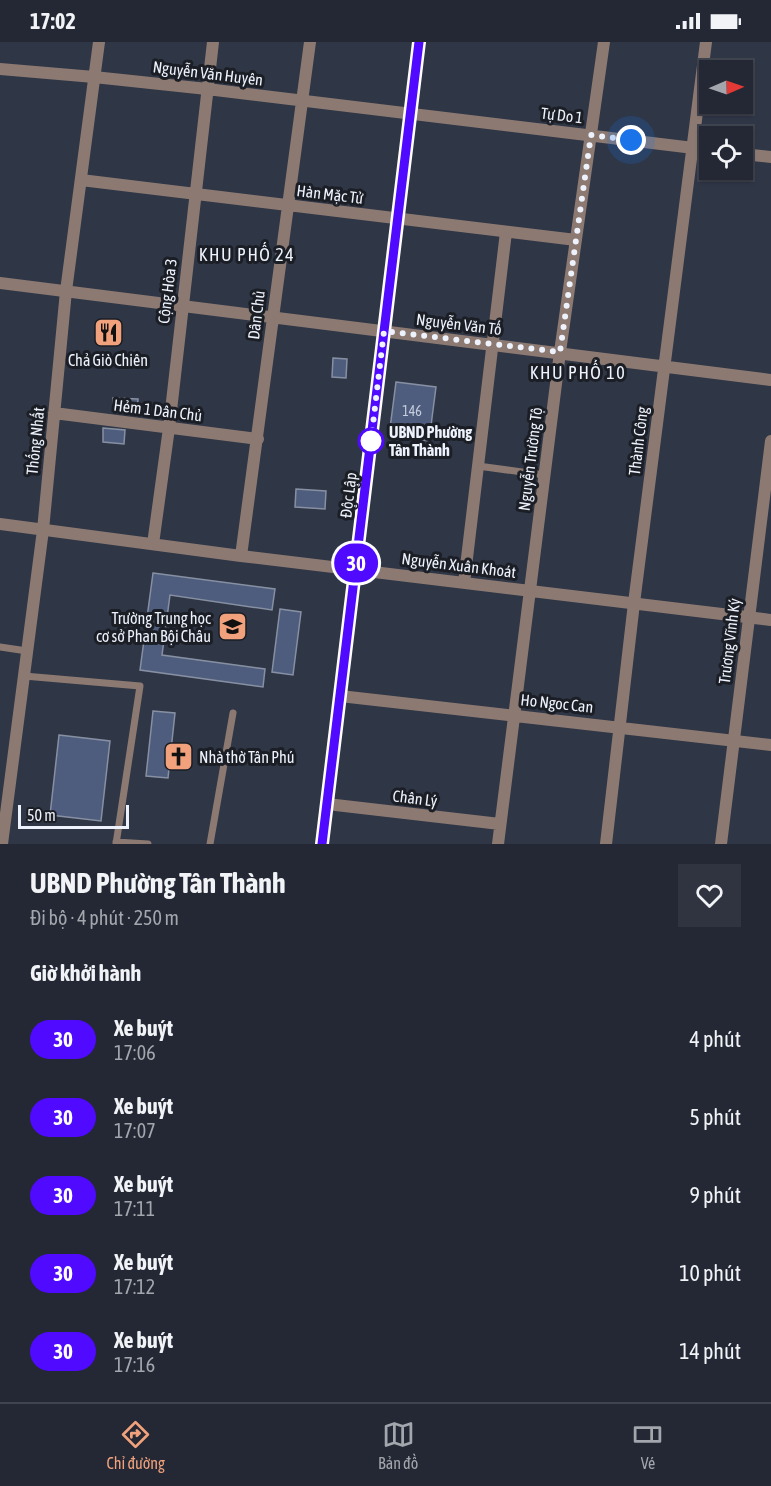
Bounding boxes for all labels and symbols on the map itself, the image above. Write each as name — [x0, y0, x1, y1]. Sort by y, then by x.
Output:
street label: Nguyễn Văn Huyên — [152, 57, 264, 90]
north arrow — [699, 60, 753, 114]
street label: Tự Do 1 — [540, 103, 584, 127]
your location — [616, 125, 646, 155]
street label: Hàn Mặc Tử — [296, 181, 365, 207]
district label: KHU PHỐ 24 — [199, 242, 295, 265]
street label: Cộng Hòa 3 — [154, 257, 181, 325]
street label: Dân Chủ — [244, 290, 268, 340]
street label: Nguyễn Văn Tố — [415, 309, 503, 339]
restaurant icon: Chả Giò Chiên — [92, 316, 124, 348]
place label: Chả Giò Chiên — [68, 351, 148, 369]
district label: KHU PHỐ 10 — [530, 360, 626, 383]
street label: Hẻm 1 Dân Chủ — [113, 396, 203, 424]
house number: 146 — [402, 403, 422, 419]
street label: Thống Nhất — [21, 406, 49, 476]
street label: Nguyễn Trường Tộ — [515, 406, 546, 512]
street label: Thành Công — [625, 406, 652, 476]
place label: UBND Phường Tân Thành — [389, 423, 472, 459]
marker: UBND Phường Tân Thành — [358, 428, 384, 454]
street label: Độc Lập — [336, 471, 361, 519]
line badge: 30 — [329, 544, 383, 582]
street label: Nguyễn Xuân Khoát — [401, 549, 518, 582]
street label: Trương Vĩnh Ký — [715, 597, 744, 685]
place label: Trường Trung học cơ sở Phan Bội Châu — [96, 609, 211, 645]
school or university icon: Trường Trung học cơ sở Phan Bội Châu — [216, 611, 248, 643]
street label: Ho Ngoc Can — [520, 690, 594, 717]
church icon: Nhà thờ Tân Phú — [162, 741, 194, 773]
place label: Nhà thờ Tân Phú — [199, 748, 295, 766]
street label: Chân Lý — [392, 786, 439, 811]
scale bar — [18, 802, 129, 830]

